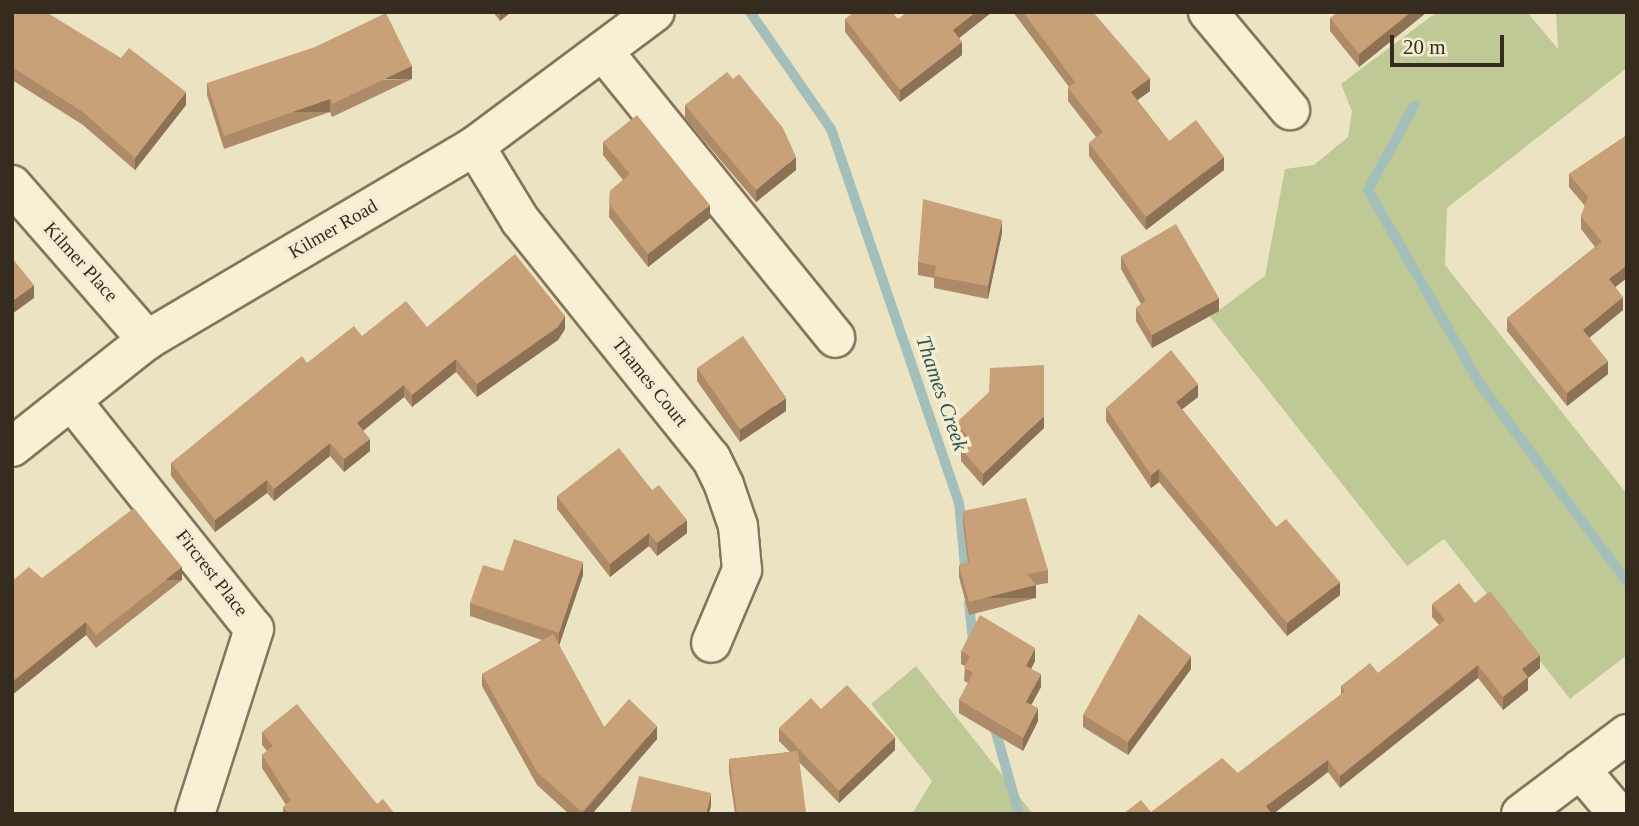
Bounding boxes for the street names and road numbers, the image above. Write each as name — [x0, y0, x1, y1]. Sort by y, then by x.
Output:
street label: Kilmer Road — [285, 194, 381, 264]
street label: Kilmer Place — [39, 217, 123, 307]
street label: Thames Court — [607, 333, 693, 431]
street label: Fircrest Place — [171, 525, 253, 621]

